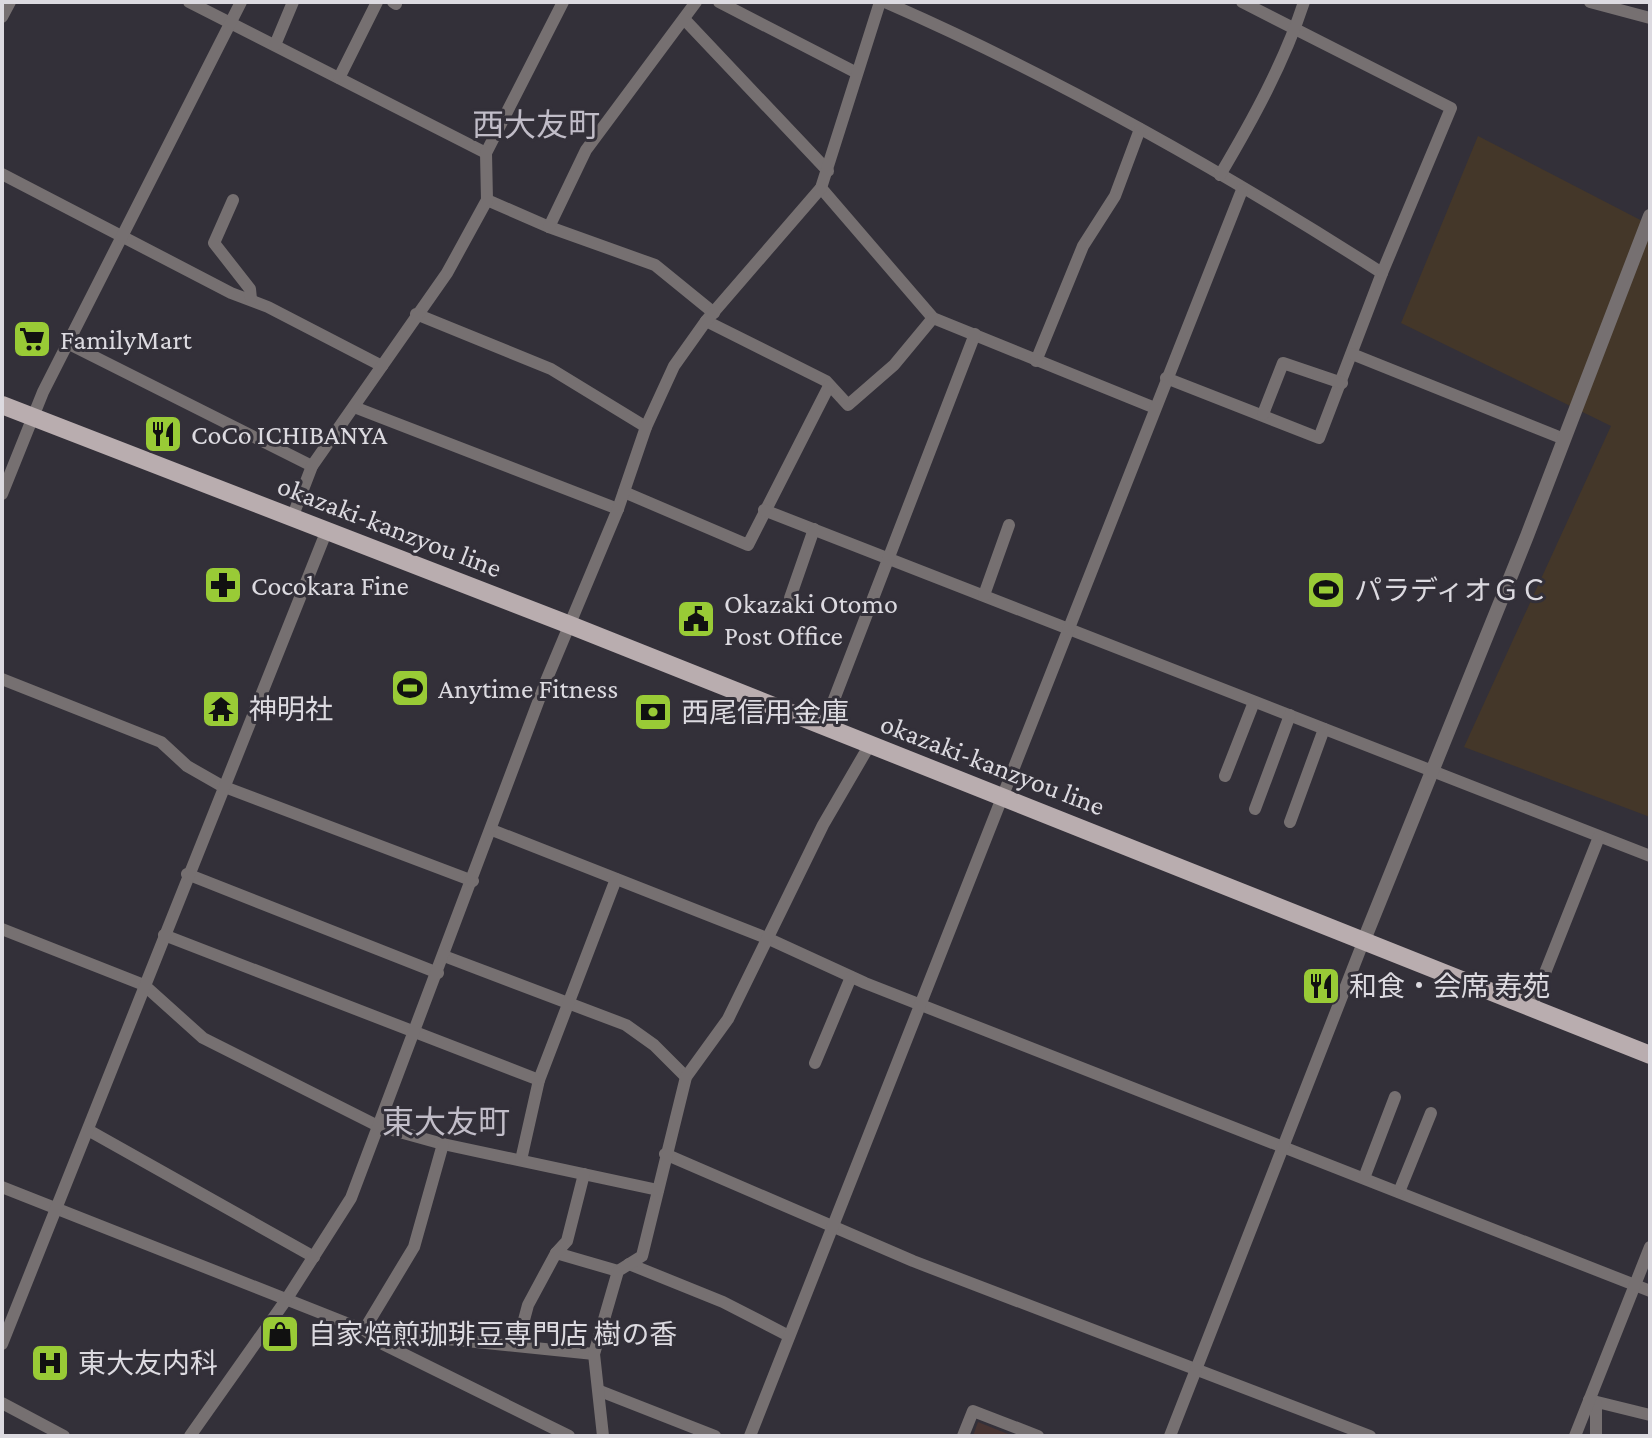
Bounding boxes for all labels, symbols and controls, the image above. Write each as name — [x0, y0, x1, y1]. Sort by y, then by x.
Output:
district label: 西大友町 — [472, 107, 600, 143]
supermarket icon: FamilyMart — [11, 318, 53, 360]
place label: FamilyMart — [60, 324, 192, 355]
restaurant icon: CoCo ICHIBANYA — [142, 413, 184, 455]
place label: CoCo ICHIBANYA — [191, 419, 388, 450]
street label: okazaki-kanzyou line — [273, 469, 506, 583]
pharmacy icon: Cocokara Fine — [202, 564, 244, 606]
sports icon: パラディオＧＣ — [1305, 569, 1347, 611]
place label: Cocokara Fine — [251, 570, 409, 601]
place label: パラディオＧＣ — [1354, 575, 1548, 606]
place label: Okazaki Otomo Post Office — [724, 588, 898, 651]
public building icon: Okazaki Otomo Post Office — [675, 598, 717, 640]
sports icon: Anytime Fitness — [389, 667, 431, 709]
place label: Anytime Fitness — [438, 673, 618, 704]
temple icon: 神明社 — [200, 688, 242, 730]
bank icon: 西尾信用金庫 — [632, 691, 674, 733]
place label: 神明社 — [249, 694, 333, 725]
place label: 西尾信用金庫 — [681, 697, 849, 728]
street label: okazaki-kanzyou line — [876, 707, 1109, 821]
restaurant icon: 和食・会席 寿苑 — [1300, 965, 1342, 1007]
place label: 和食・会席 寿苑 — [1349, 971, 1550, 1002]
district label: 東大友町 — [382, 1104, 510, 1140]
shop icon: 自家焙煎珈琲豆専門店 樹の香 — [259, 1313, 301, 1355]
place label: 自家焙煎珈琲豆専門店 樹の香 — [308, 1319, 677, 1350]
hospital icon: 東大友内科 — [29, 1342, 71, 1384]
place label: 東大友内科 — [78, 1348, 218, 1379]

